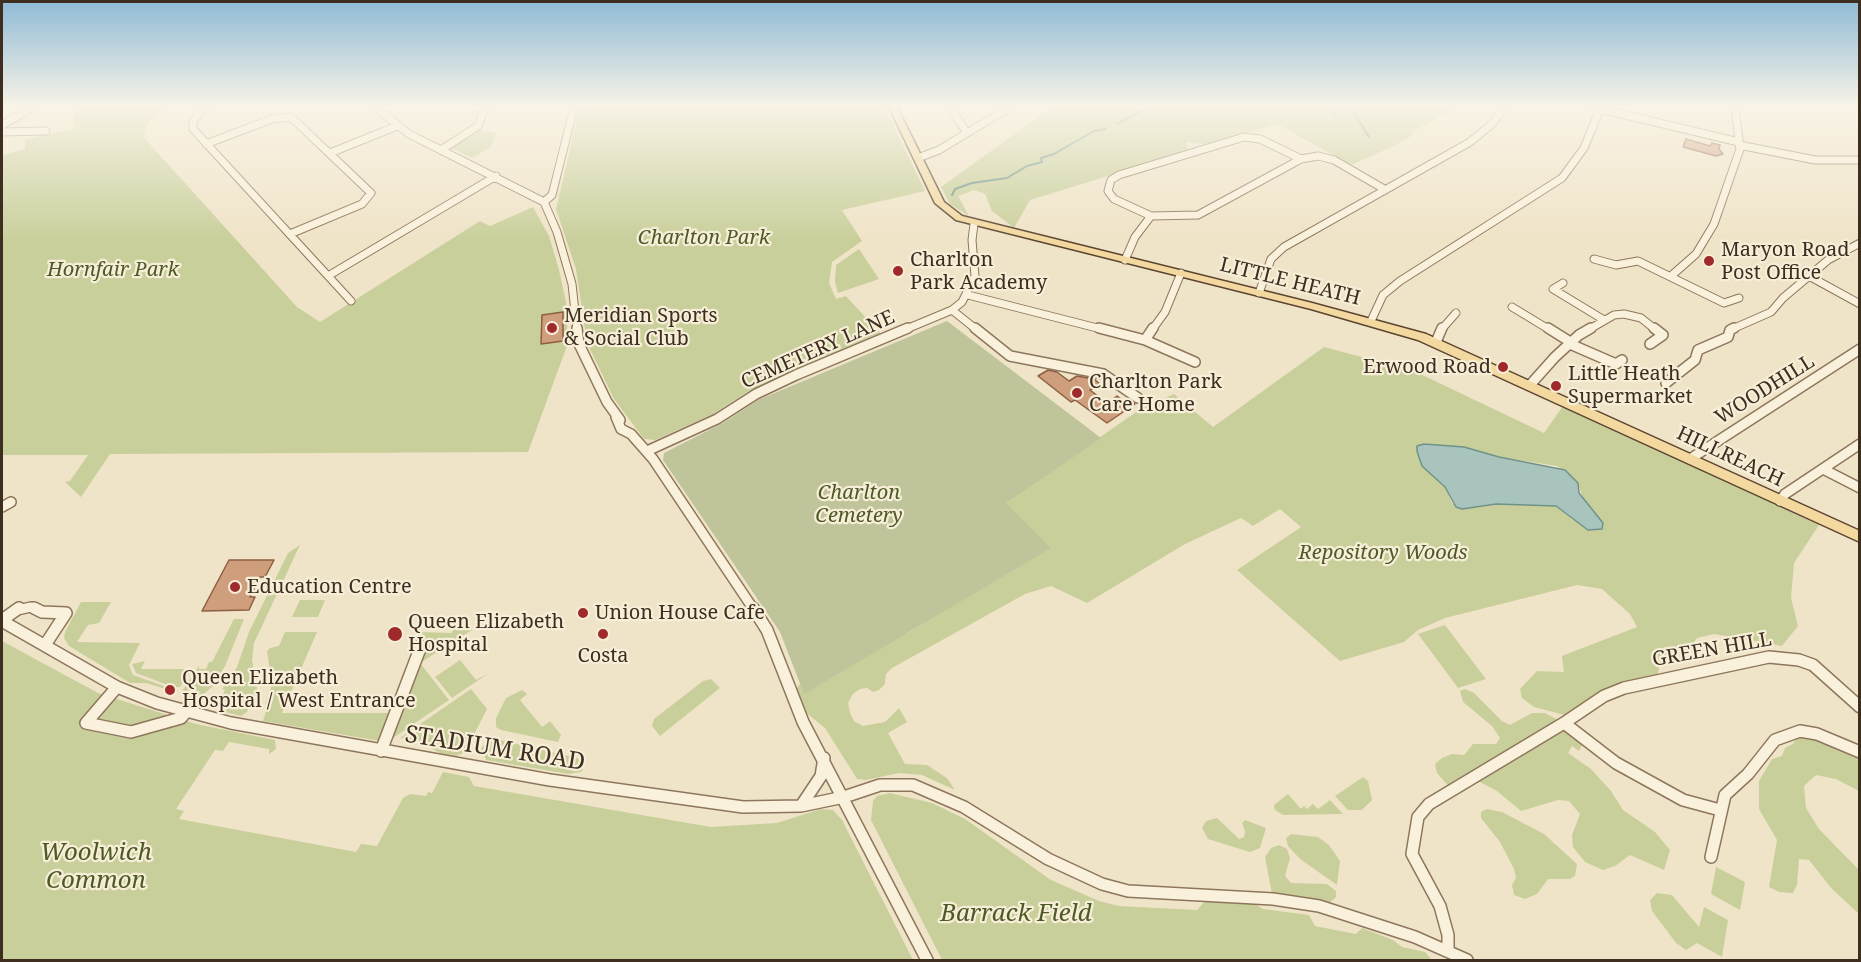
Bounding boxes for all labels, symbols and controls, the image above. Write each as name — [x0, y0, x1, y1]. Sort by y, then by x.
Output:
park label: Charlton Park — [638, 226, 770, 250]
place label: Maryon Road Post Office — [1721, 238, 1850, 285]
place label: Charlton Park Academy — [910, 248, 1047, 295]
street label: LITTLE HEATH — [1217, 253, 1363, 311]
marker: Maryon Road Post Office — [1702, 254, 1716, 268]
park label: Hornfair Park — [47, 258, 179, 282]
marker: Charlton Park Academy — [891, 264, 905, 278]
place label: Meridian Sports & Social Club — [564, 304, 717, 351]
street label: CEMETERY LANE — [738, 305, 898, 395]
marker: Meridian Sports & Social Club — [545, 321, 559, 335]
street label: WOODHILL — [1711, 350, 1819, 430]
place label: Erwood Road — [1363, 355, 1491, 379]
marker: Erwood Road — [1496, 360, 1510, 374]
place label: Little Heath Supermarket — [1568, 362, 1693, 409]
place label: Charlton Park Care Home — [1089, 370, 1222, 417]
marker: Little Heath Supermarket — [1549, 379, 1563, 393]
marker: Charlton Park Care Home — [1070, 386, 1084, 400]
street label: HILLREACH — [1673, 422, 1787, 492]
park label: Charlton Cemetery — [815, 481, 903, 528]
park label: Repository Woods — [1299, 541, 1467, 565]
place label: Education Centre — [247, 575, 412, 599]
marker: Education Centre — [228, 580, 242, 594]
place label: Union House Cafe — [595, 601, 765, 625]
marker: Union House Cafe — [576, 606, 590, 620]
place label: Queen Elizabeth Hospital — [408, 610, 564, 657]
marker: Queen Elizabeth Hospital — [386, 625, 404, 643]
marker: Costa — [596, 627, 610, 641]
street label: GREEN HILL — [1650, 628, 1774, 672]
place label: Costa — [577, 644, 629, 668]
place label: Queen Elizabeth Hospital / West Entrance — [182, 666, 416, 713]
marker: Queen Elizabeth Hospital / West Entrance — [163, 683, 177, 697]
street label: STADIUM ROAD — [403, 721, 587, 777]
park label: Woolwich Common — [40, 839, 152, 895]
park label: Barrack Field — [940, 900, 1092, 928]

